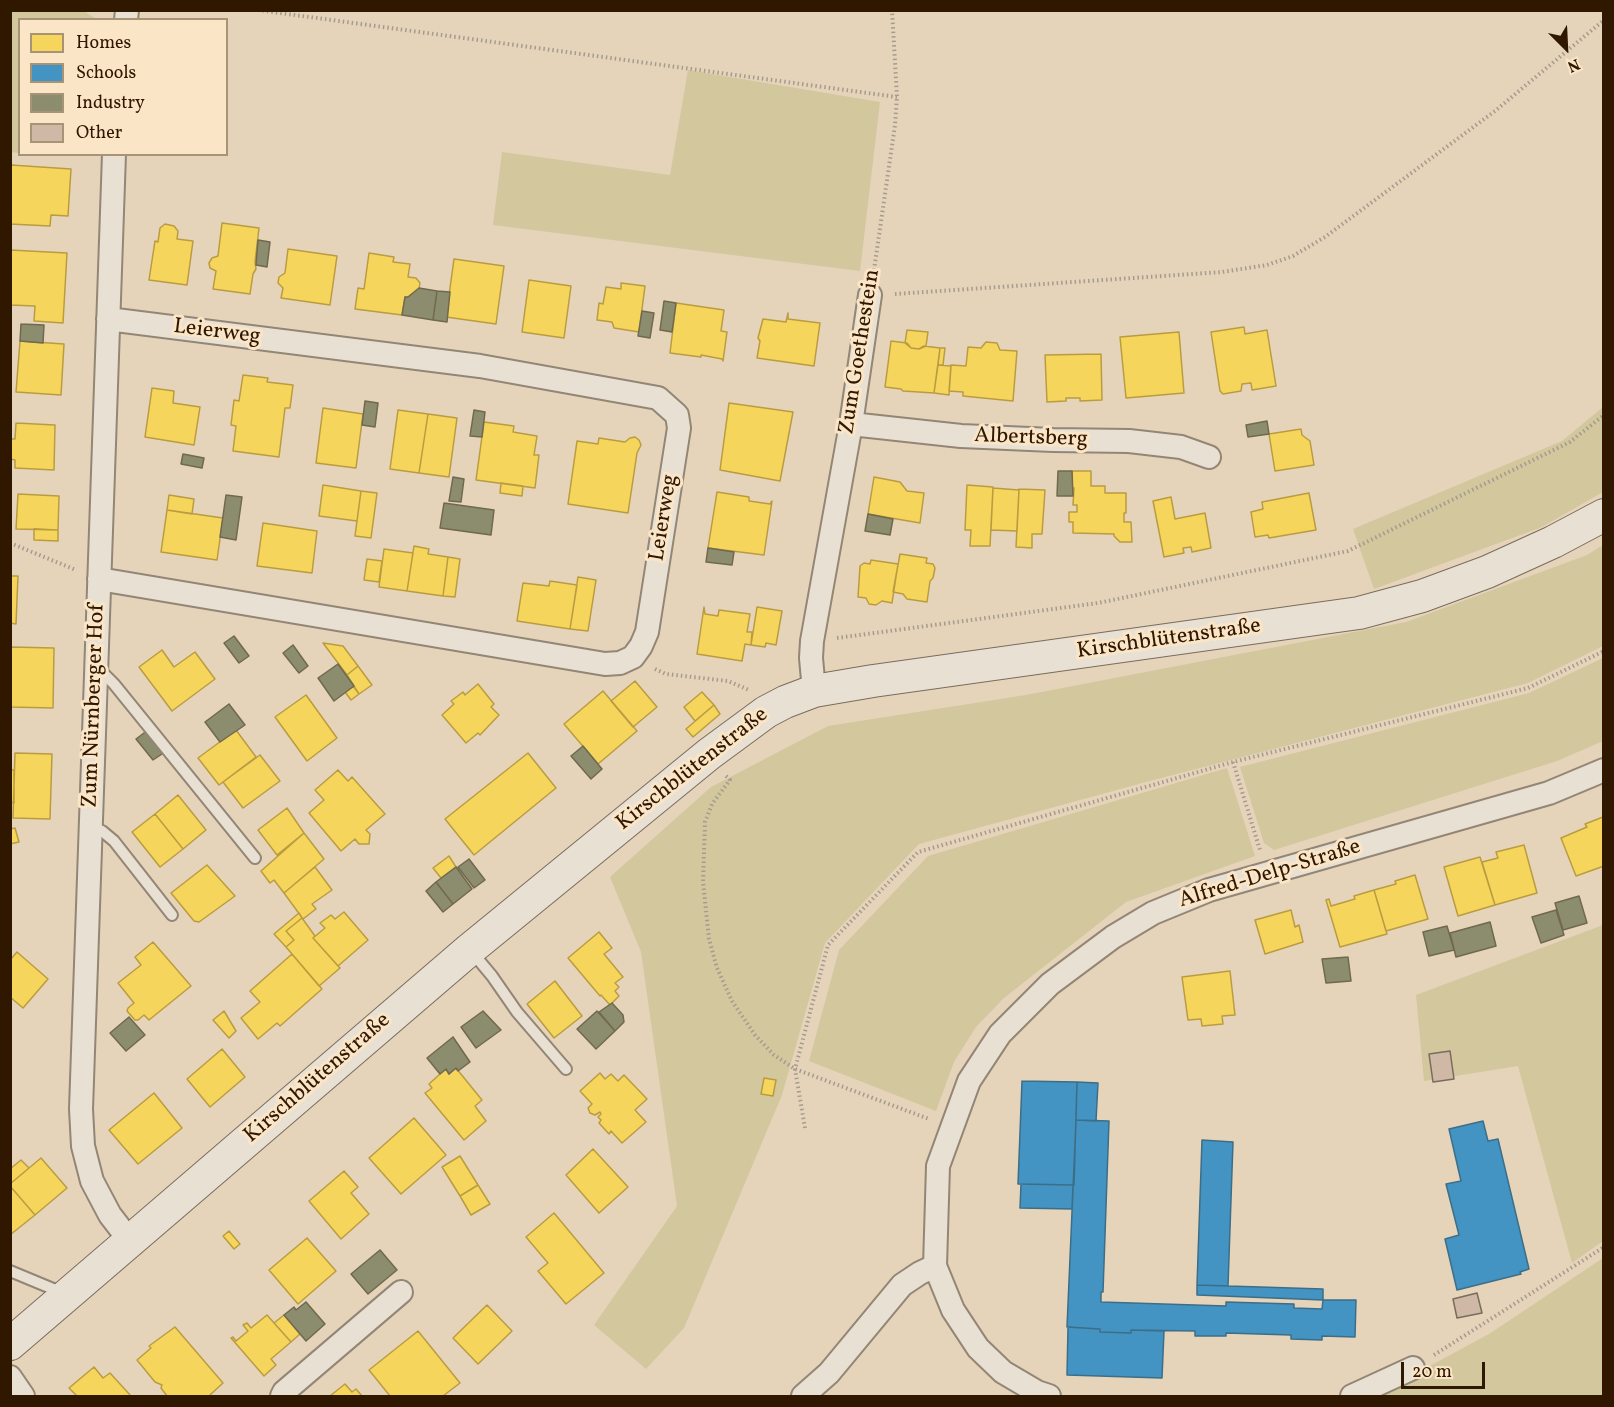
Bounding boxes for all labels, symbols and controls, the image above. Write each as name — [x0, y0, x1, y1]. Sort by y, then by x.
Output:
legend — [18, 18, 228, 156]
north arrow — [1536, 18, 1596, 78]
text: Homes — [76, 31, 131, 56]
text: N — [1564, 52, 1583, 77]
text: Schools — [76, 61, 136, 86]
text: Industry — [76, 91, 145, 116]
text: Other — [76, 121, 122, 146]
street label: Zum Goethestein — [835, 268, 887, 436]
street label: Leierweg — [172, 315, 262, 351]
street label: Albertsberg — [974, 424, 1088, 454]
street label: Leierweg — [645, 473, 685, 563]
street label: Zum Nürnberger Hof — [78, 604, 112, 808]
street label: Kirschblütenstraße — [1075, 614, 1263, 666]
street label: Kirschblütenstraße — [612, 703, 774, 837]
street label: Alfred-Delp-Straße — [1176, 835, 1364, 915]
street label: Kirschblütenstraße — [239, 1008, 397, 1150]
scale bar — [1404, 1350, 1488, 1388]
text: 20 m — [1412, 1360, 1452, 1385]

